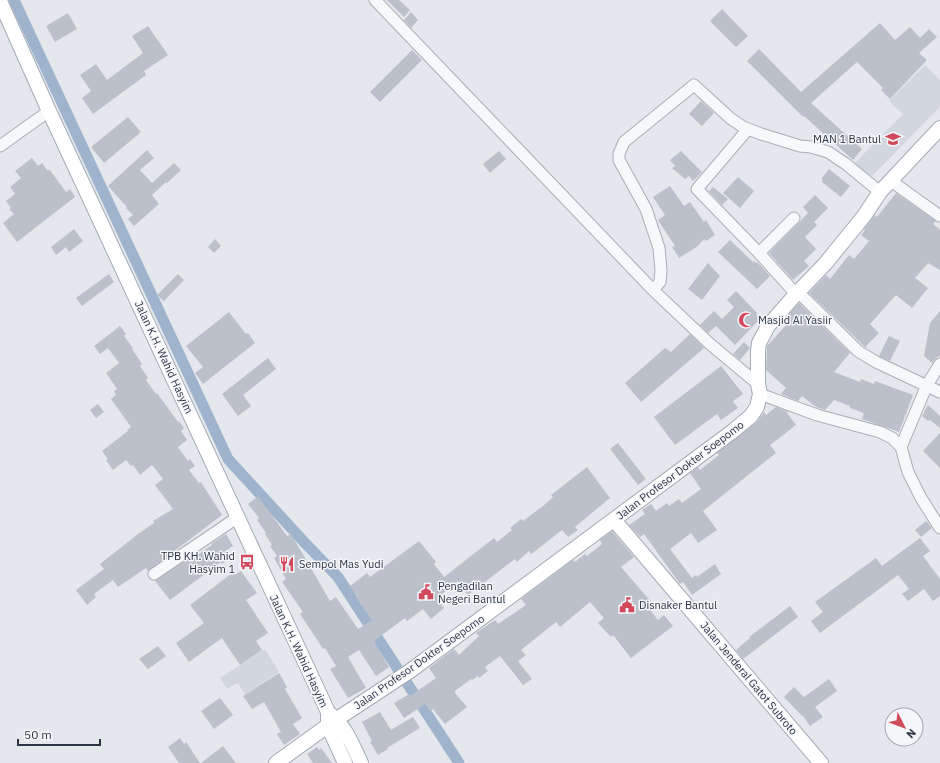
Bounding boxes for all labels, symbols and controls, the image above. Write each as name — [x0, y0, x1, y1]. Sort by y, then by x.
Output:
school or university icon: MAN 1 Bantul — [884, 130, 902, 148]
place label: MAN 1 Bantul — [813, 132, 881, 146]
street label: Jalan K.H. Wahid Hasyim — [132, 298, 196, 416]
mosque icon: Masjid Al Yasiir — [737, 311, 755, 329]
place label: Masjid Al Yasiir — [758, 313, 832, 327]
street label: Jalan Profesor Dokter Soepomo — [613, 417, 747, 523]
place label: TPB KH. Wahid Hasyim 1 — [161, 549, 235, 576]
bus stop icon: TPB KH. Wahid Hasyim 1 — [238, 553, 256, 571]
restaurant icon: Sempol Mas Yudi — [278, 555, 296, 573]
place label: Sempol Mas Yudi — [299, 557, 384, 571]
place label: Pengadilan Negeri Bantul — [438, 579, 505, 606]
public building icon: Pengadilan Negeri Bantul — [417, 583, 435, 601]
street label: Jalan K.H. Wahid Hasyim — [267, 592, 331, 710]
public building icon: Disnaker Bantul — [618, 596, 636, 614]
place label: Disnaker Bantul — [639, 598, 717, 612]
street label: Jalan Profesor Dokter Soepomo — [351, 611, 487, 713]
street label: Jalan Jenderal Gatot Subroto — [697, 618, 801, 738]
north arrow — [884, 707, 924, 747]
scale bar — [18, 721, 100, 747]
text: N — [904, 726, 919, 741]
text: 50 m — [24, 727, 52, 742]

